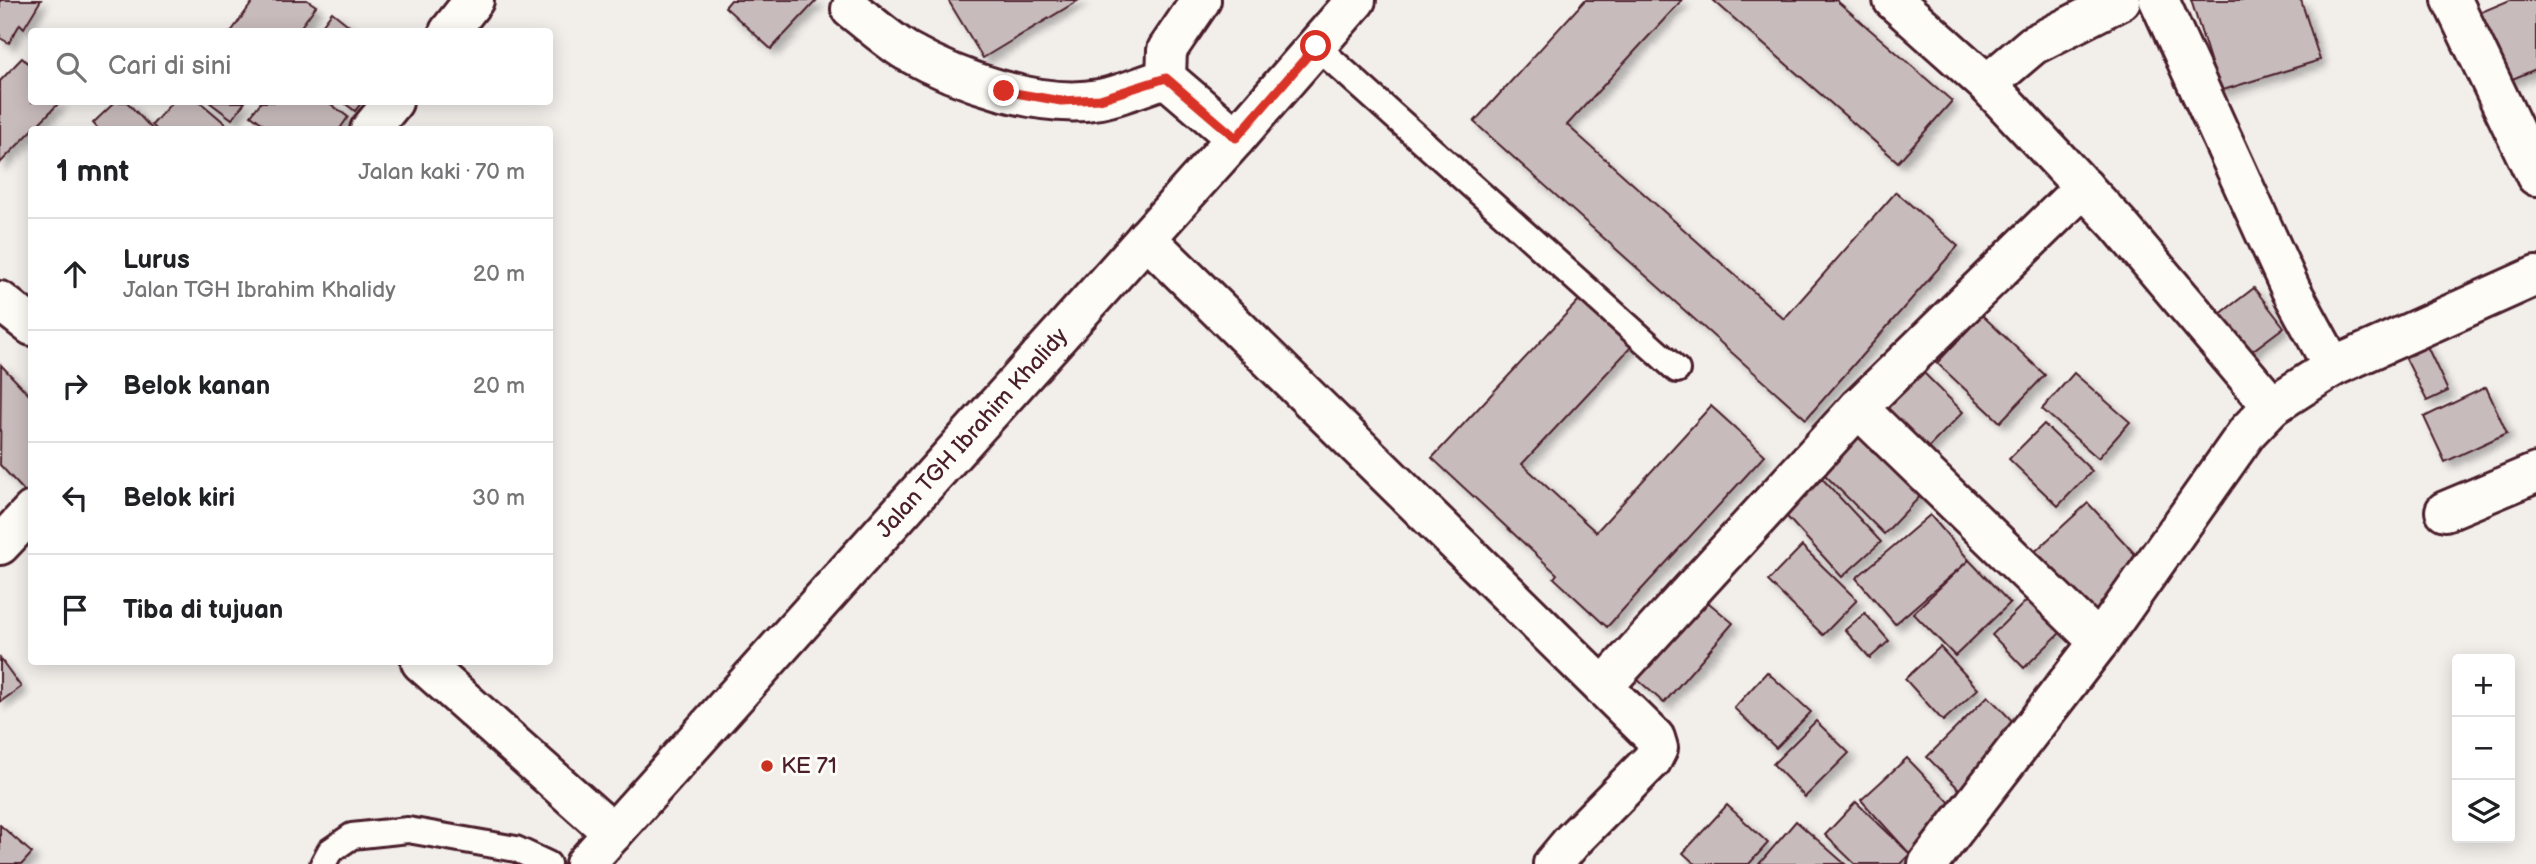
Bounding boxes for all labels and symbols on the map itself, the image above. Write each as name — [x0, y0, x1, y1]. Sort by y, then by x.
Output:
route start — [1300, 30, 1331, 61]
route end — [988, 75, 1019, 106]
street label: Jalan TGH Ibrahim Khalidy — [870, 322, 1074, 544]
place label: KE 71 — [781, 752, 837, 780]
marker: KE 71 — [759, 758, 775, 774]

